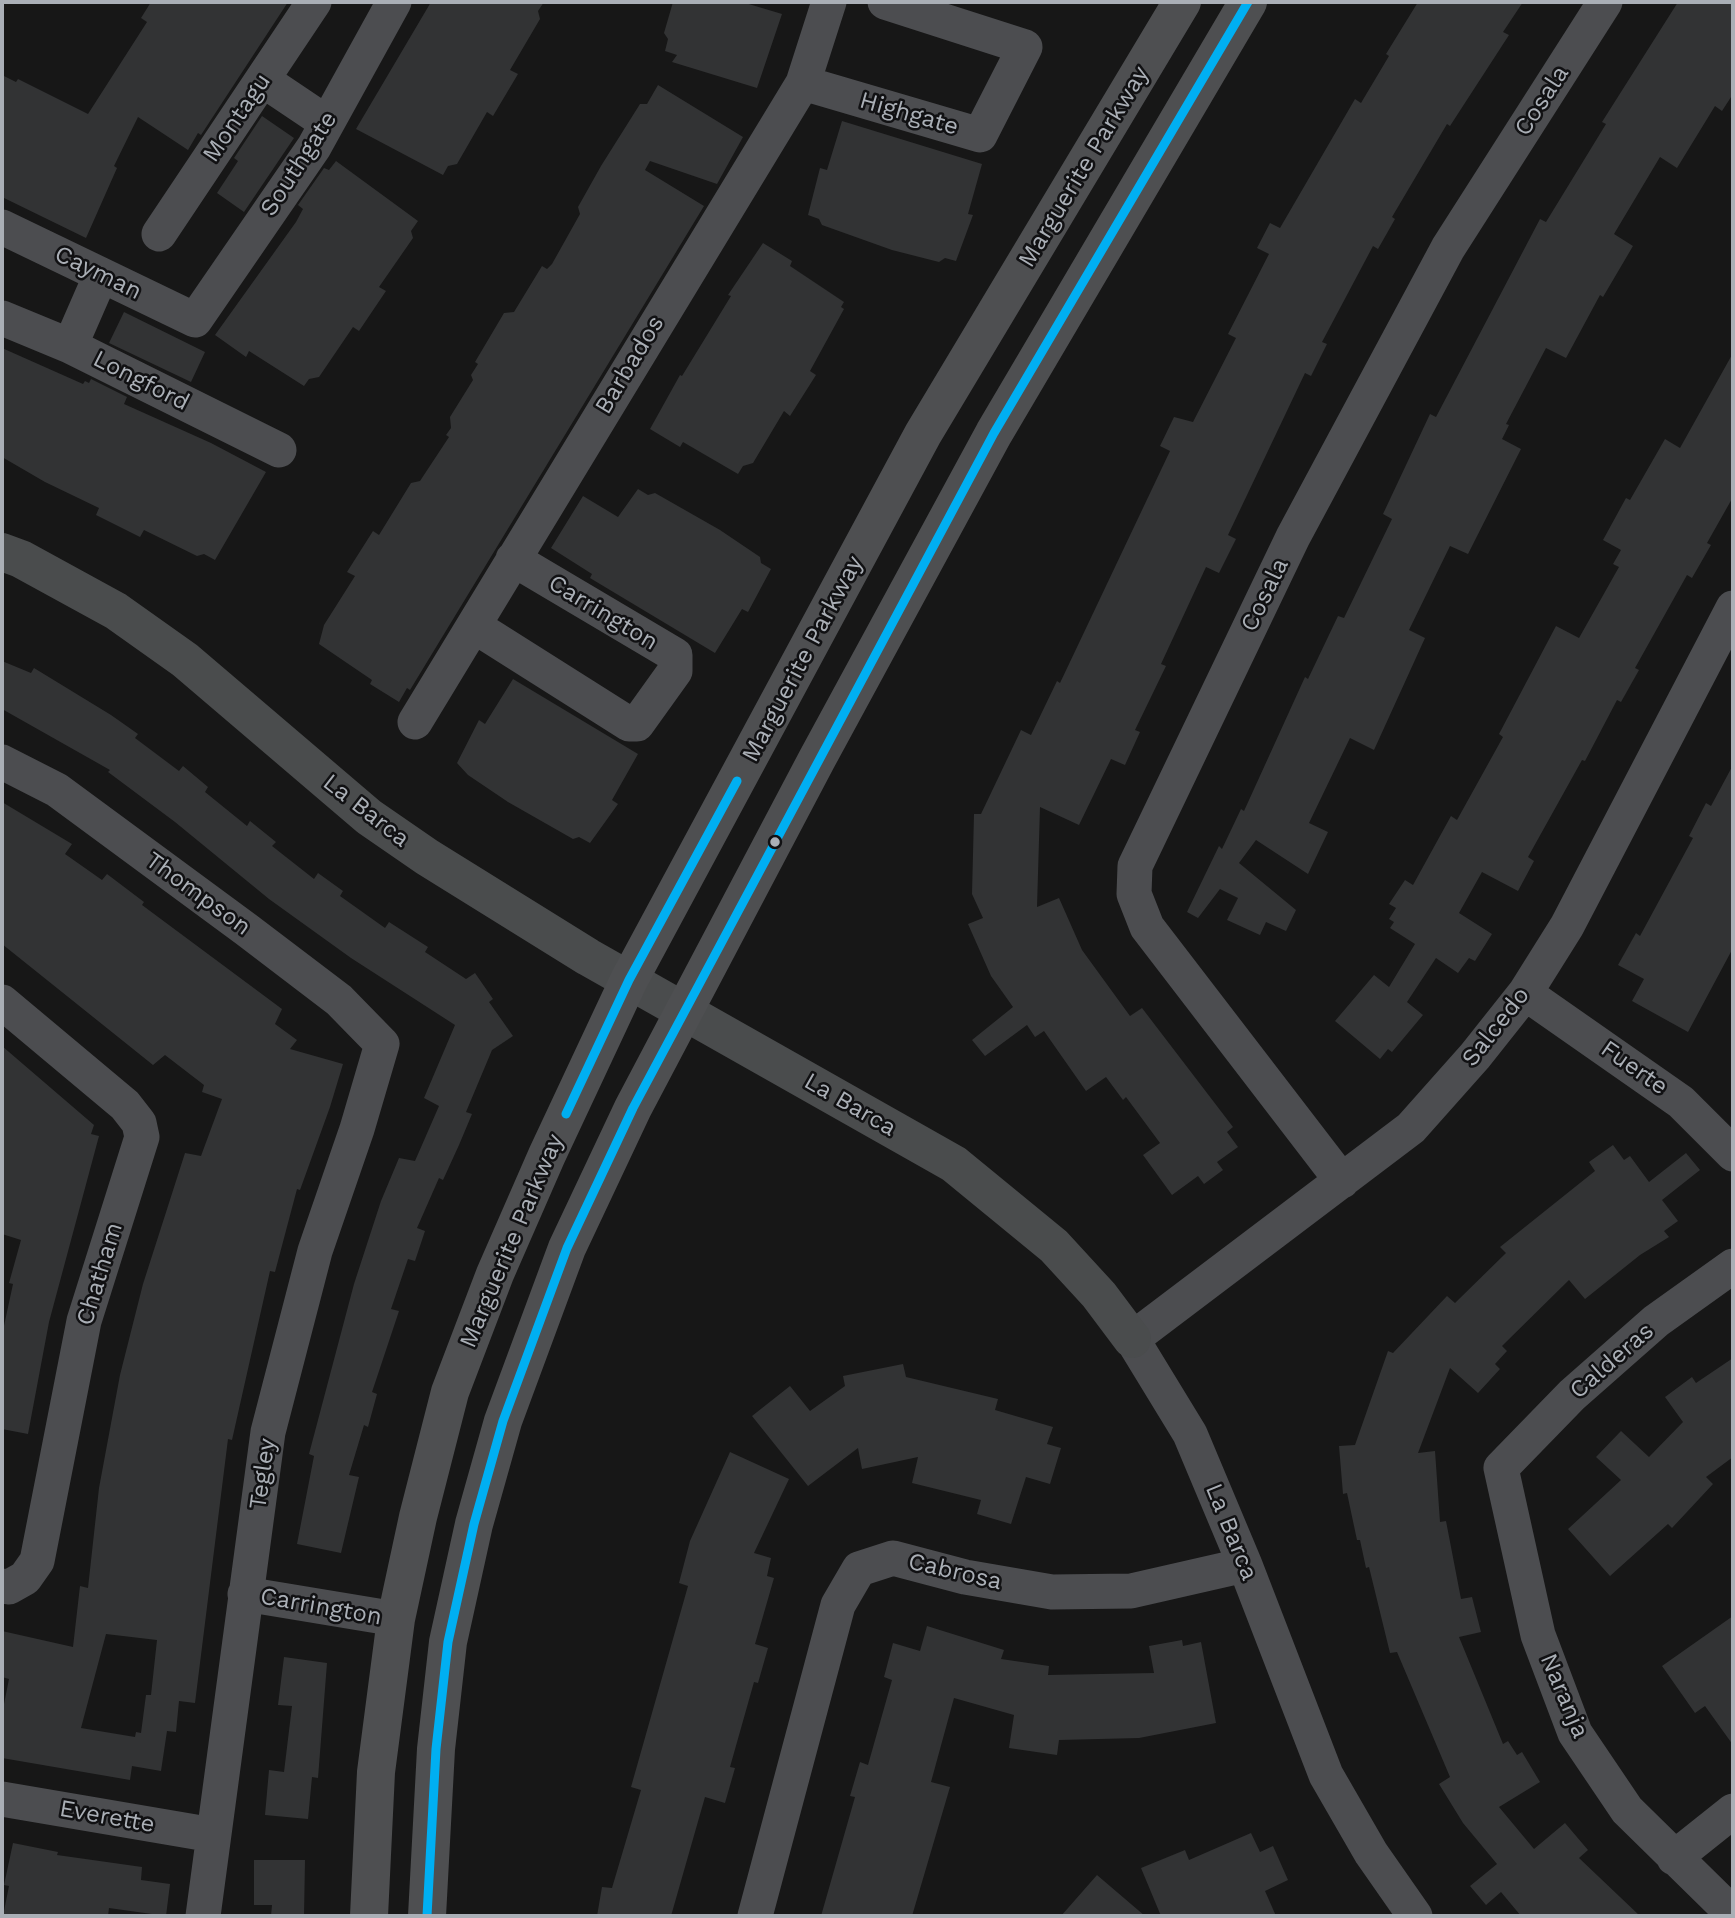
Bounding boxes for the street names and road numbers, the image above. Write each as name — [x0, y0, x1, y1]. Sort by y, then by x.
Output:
street label: Cosala — [1509, 60, 1575, 142]
street label: Marguerite Parkway — [1013, 61, 1155, 273]
street label: Montagu — [197, 68, 277, 168]
street label: Highgate — [856, 86, 962, 142]
street label: Southgate — [254, 106, 344, 222]
street label: Cayman — [50, 240, 146, 306]
street label: Barbados — [589, 311, 671, 419]
street label: Longford — [88, 345, 194, 417]
street label: Marguerite Parkway — [736, 551, 870, 767]
street label: Cosala — [1235, 554, 1295, 636]
street label: Carrington — [543, 569, 663, 657]
street label: La Barca — [317, 768, 415, 854]
street label: Thompson — [140, 846, 256, 942]
street label: Salcedo — [1456, 982, 1536, 1072]
street label: Fuerte — [1595, 1035, 1673, 1101]
street label: La Barca — [799, 1067, 901, 1143]
street label: Marguerite Parkway — [454, 1130, 570, 1352]
street label: Chatham — [71, 1219, 129, 1329]
street label: Calderas — [1564, 1317, 1660, 1405]
street label: Tegley — [244, 1437, 282, 1511]
street label: La Barca — [1199, 1479, 1263, 1585]
street label: Cabrosa — [905, 1547, 1005, 1597]
street label: Carrington — [258, 1582, 384, 1632]
street label: Naranja — [1533, 1649, 1595, 1743]
street label: Everette — [57, 1794, 157, 1840]

